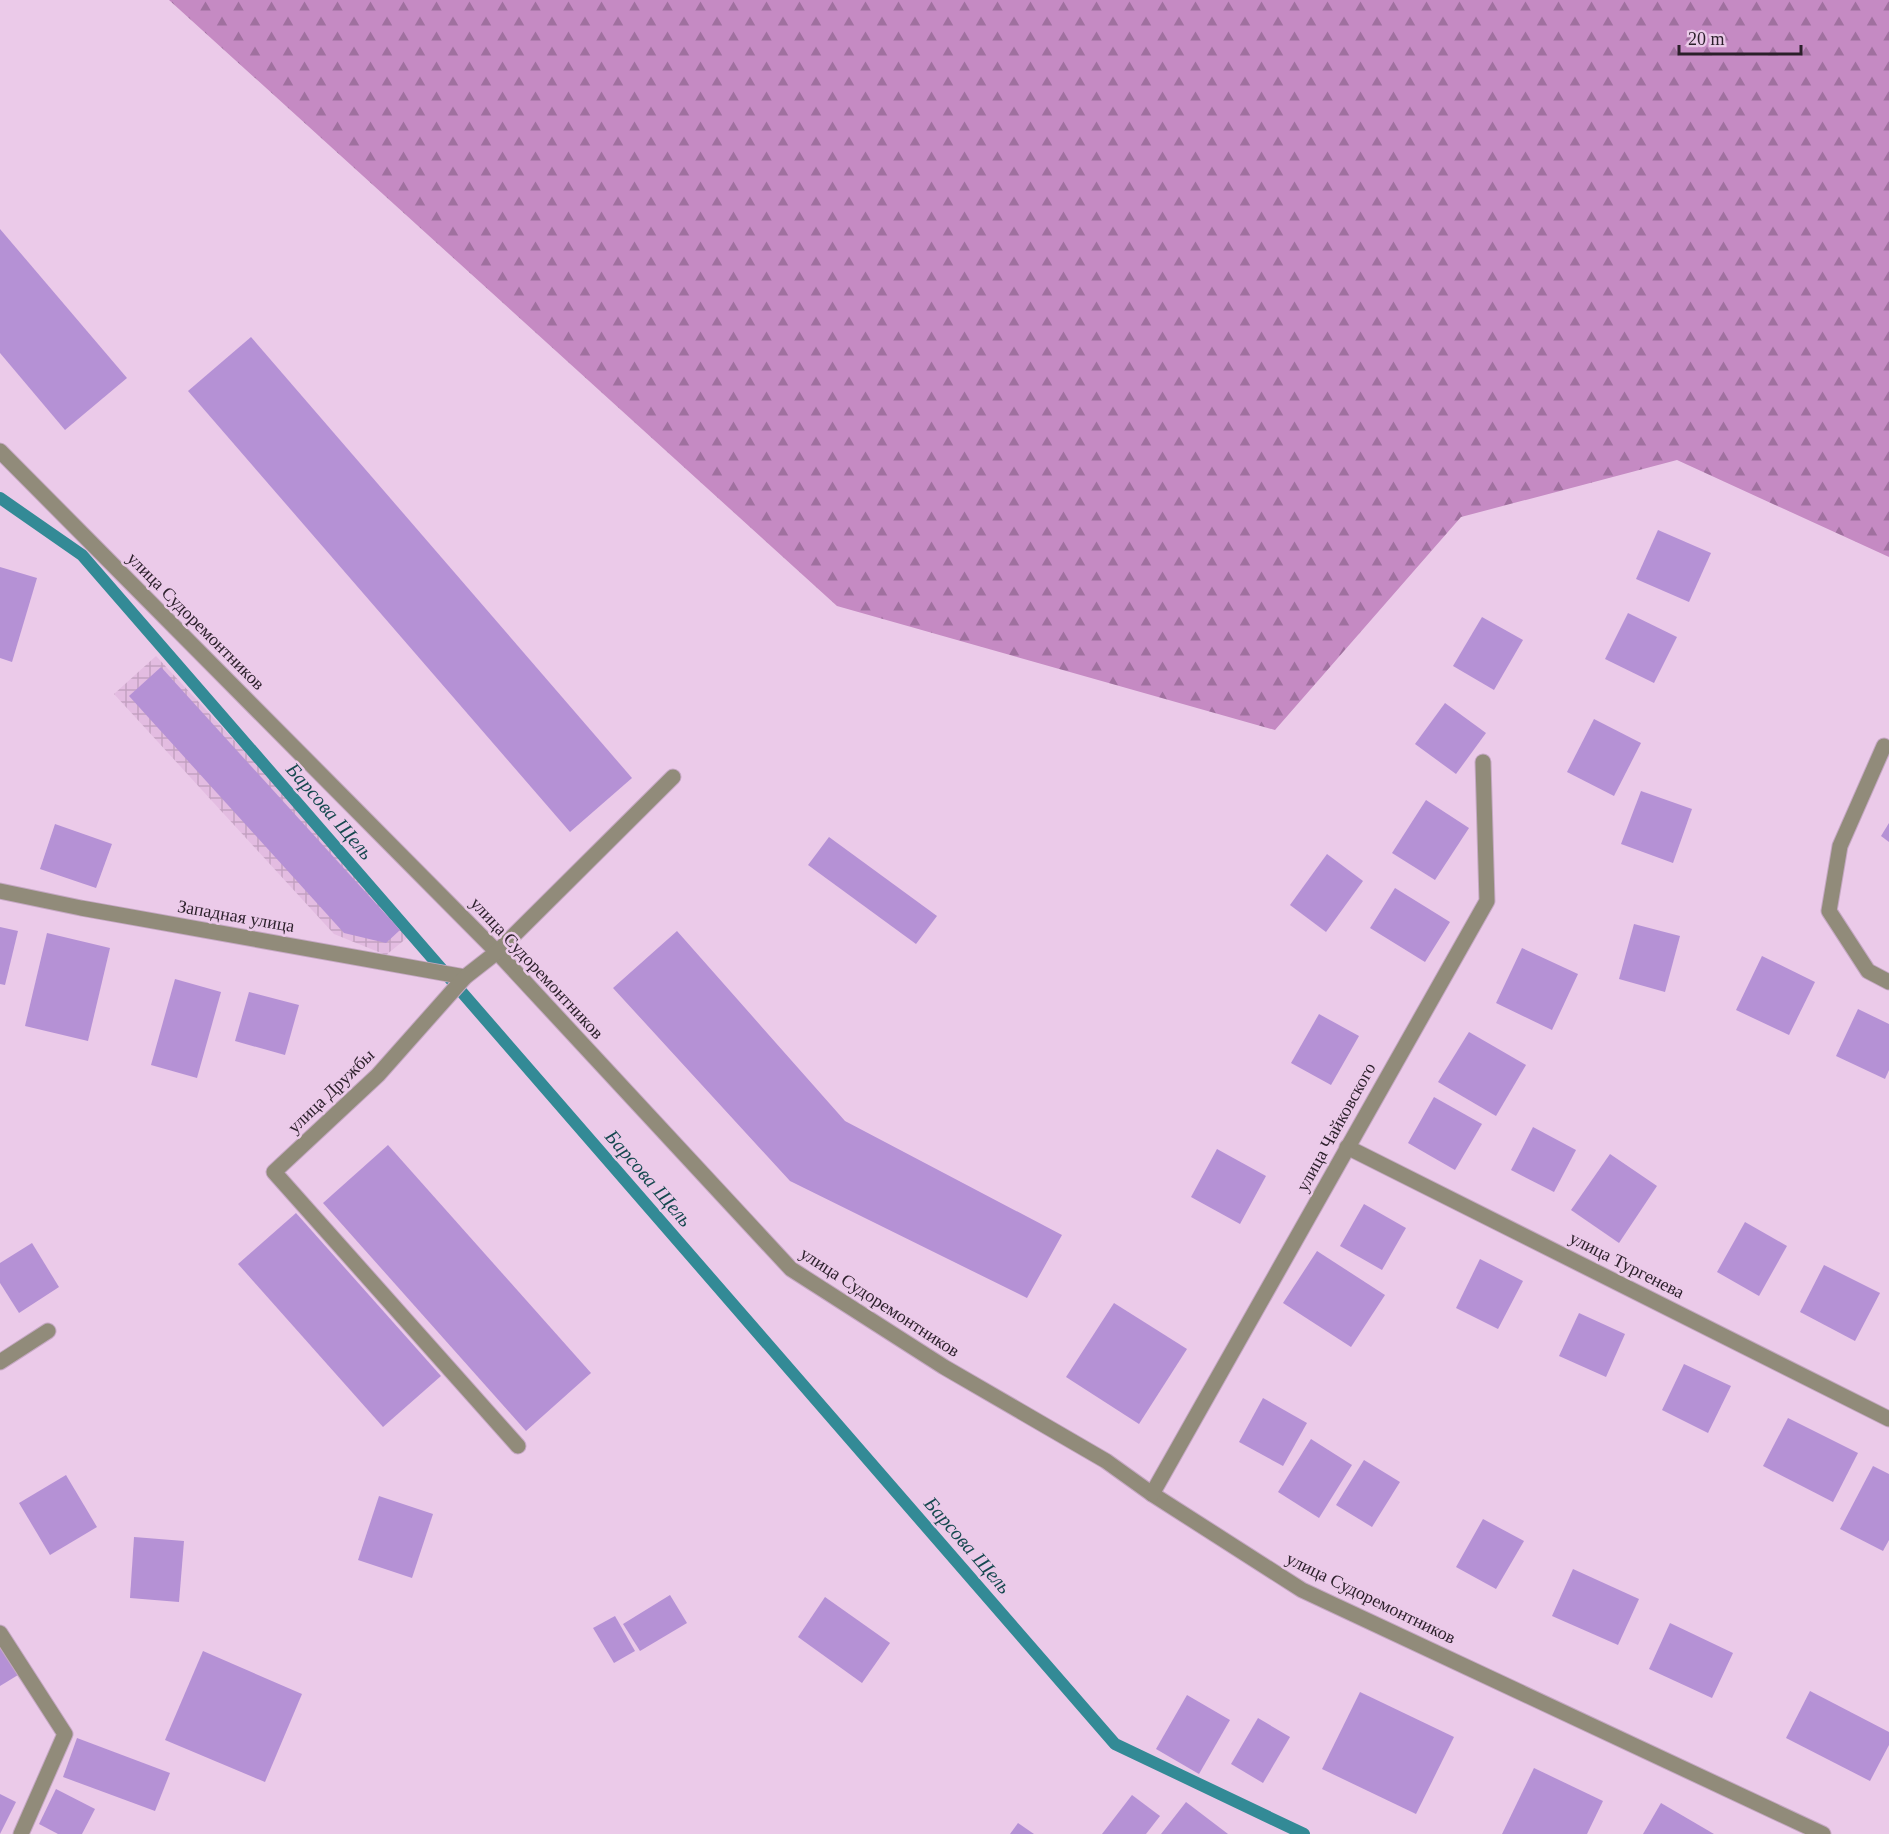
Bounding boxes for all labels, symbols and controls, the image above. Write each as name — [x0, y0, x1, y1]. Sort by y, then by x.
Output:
scale bar — [1679, 18, 1800, 56]
text: 20 m — [1688, 29, 1725, 49]
street label: улица Судоремонтников — [123, 548, 269, 694]
water label: Барсова Щель — [281, 757, 378, 864]
street label: улица Судоремонтников — [466, 893, 608, 1043]
street label: Западная улица — [176, 896, 296, 936]
street label: улица Дружбы — [284, 1045, 378, 1137]
street label: улица Чайковского — [1292, 1059, 1380, 1195]
water label: Барсова Щель — [600, 1124, 697, 1231]
street label: улица Тургенева — [1566, 1227, 1688, 1303]
street label: улица Судоремонтников — [797, 1243, 963, 1361]
water label: Барсова Щель — [919, 1491, 1016, 1598]
street label: улица Судоремонтников — [1283, 1548, 1459, 1648]

